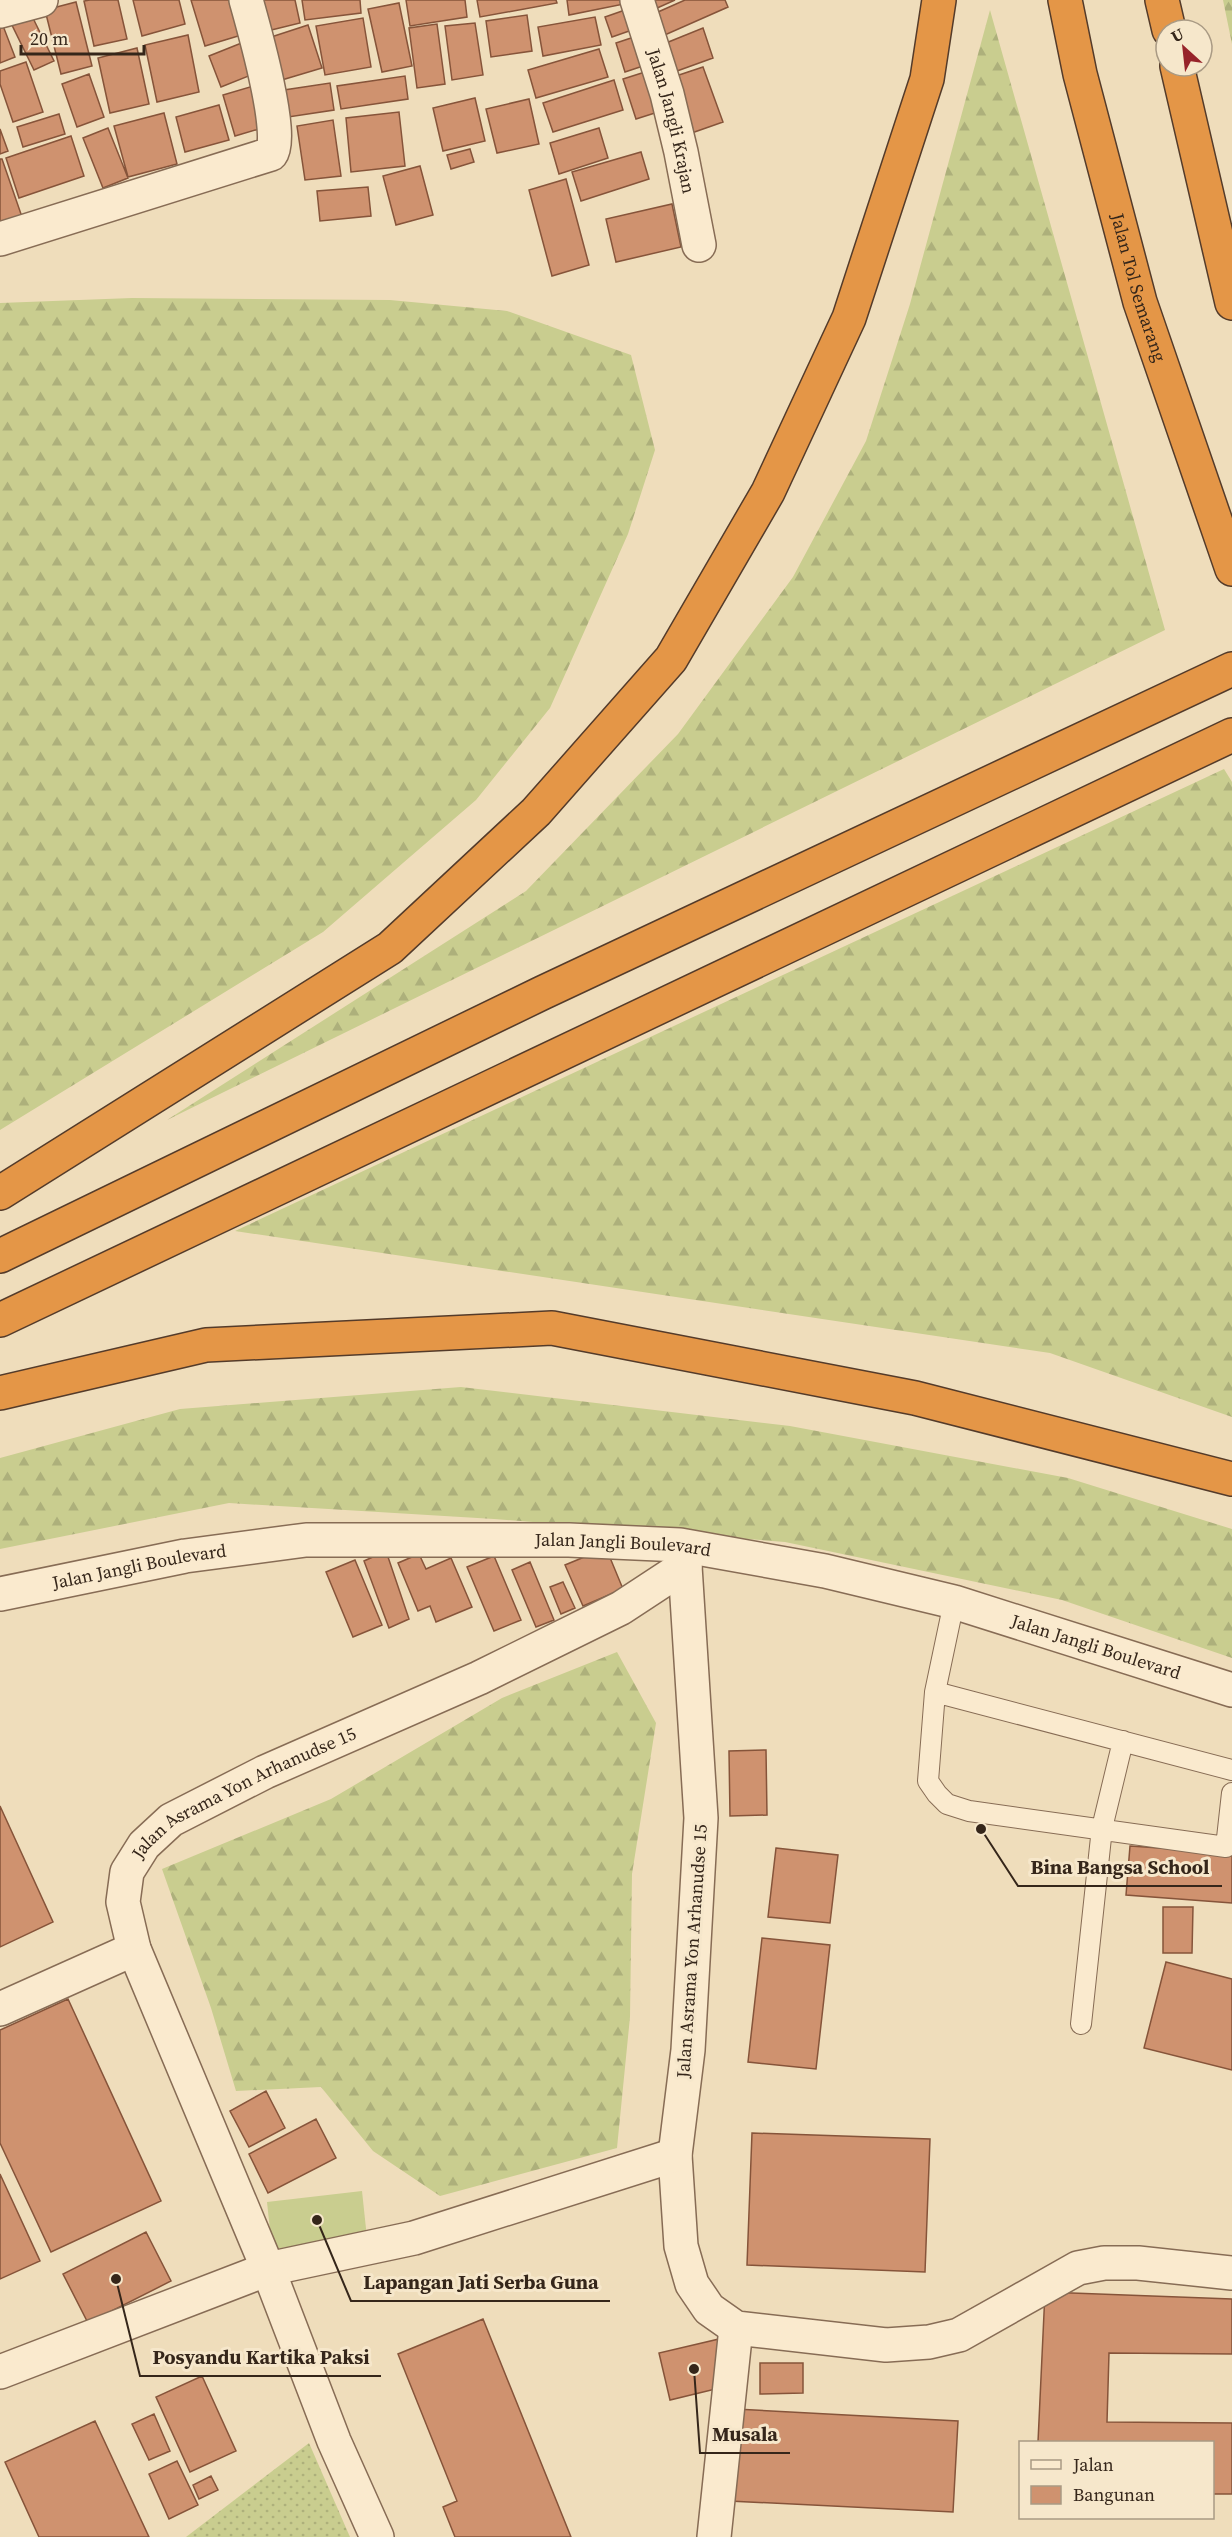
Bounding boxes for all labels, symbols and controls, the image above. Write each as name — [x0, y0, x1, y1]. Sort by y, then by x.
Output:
scale bar — [21, 18, 144, 56]
north arrow — [1154, 18, 1214, 78]
text: U — [1167, 22, 1188, 47]
text: 20 m — [30, 26, 68, 51]
street label: Jalan Jangli Krajan — [641, 44, 702, 196]
street label: Jalan Tol Semarang — [1105, 210, 1173, 365]
street label: Jalan Jangli Boulevard — [534, 1527, 713, 1562]
street label: Jalan Jangli Boulevard — [49, 1538, 228, 1595]
street label: Jalan Jangli Boulevard — [1007, 1608, 1184, 1685]
street label: Jalan Asrama Yon Arhanudse 15 — [125, 1721, 360, 1864]
street label: Jalan Asrama Yon Arhanudse 15 — [670, 1823, 713, 2080]
callout: Bina Bangsa School — [1018, 1848, 1222, 1886]
text: Bina Bangsa School — [1030, 1853, 1210, 1881]
callout: Lapangan Jati Serba Guna — [351, 2263, 610, 2301]
text: Lapangan Jati Serba Guna — [363, 2268, 599, 2296]
callout: Posyandu Kartika Paksi — [140, 2338, 381, 2376]
text: Posyandu Kartika Paksi — [152, 2343, 370, 2371]
callout: Musala — [700, 2415, 790, 2453]
text: Musala — [712, 2420, 778, 2448]
legend — [1019, 2441, 1214, 2519]
text: Jalan — [1072, 2452, 1114, 2477]
text: Bangunan — [1073, 2482, 1155, 2507]

